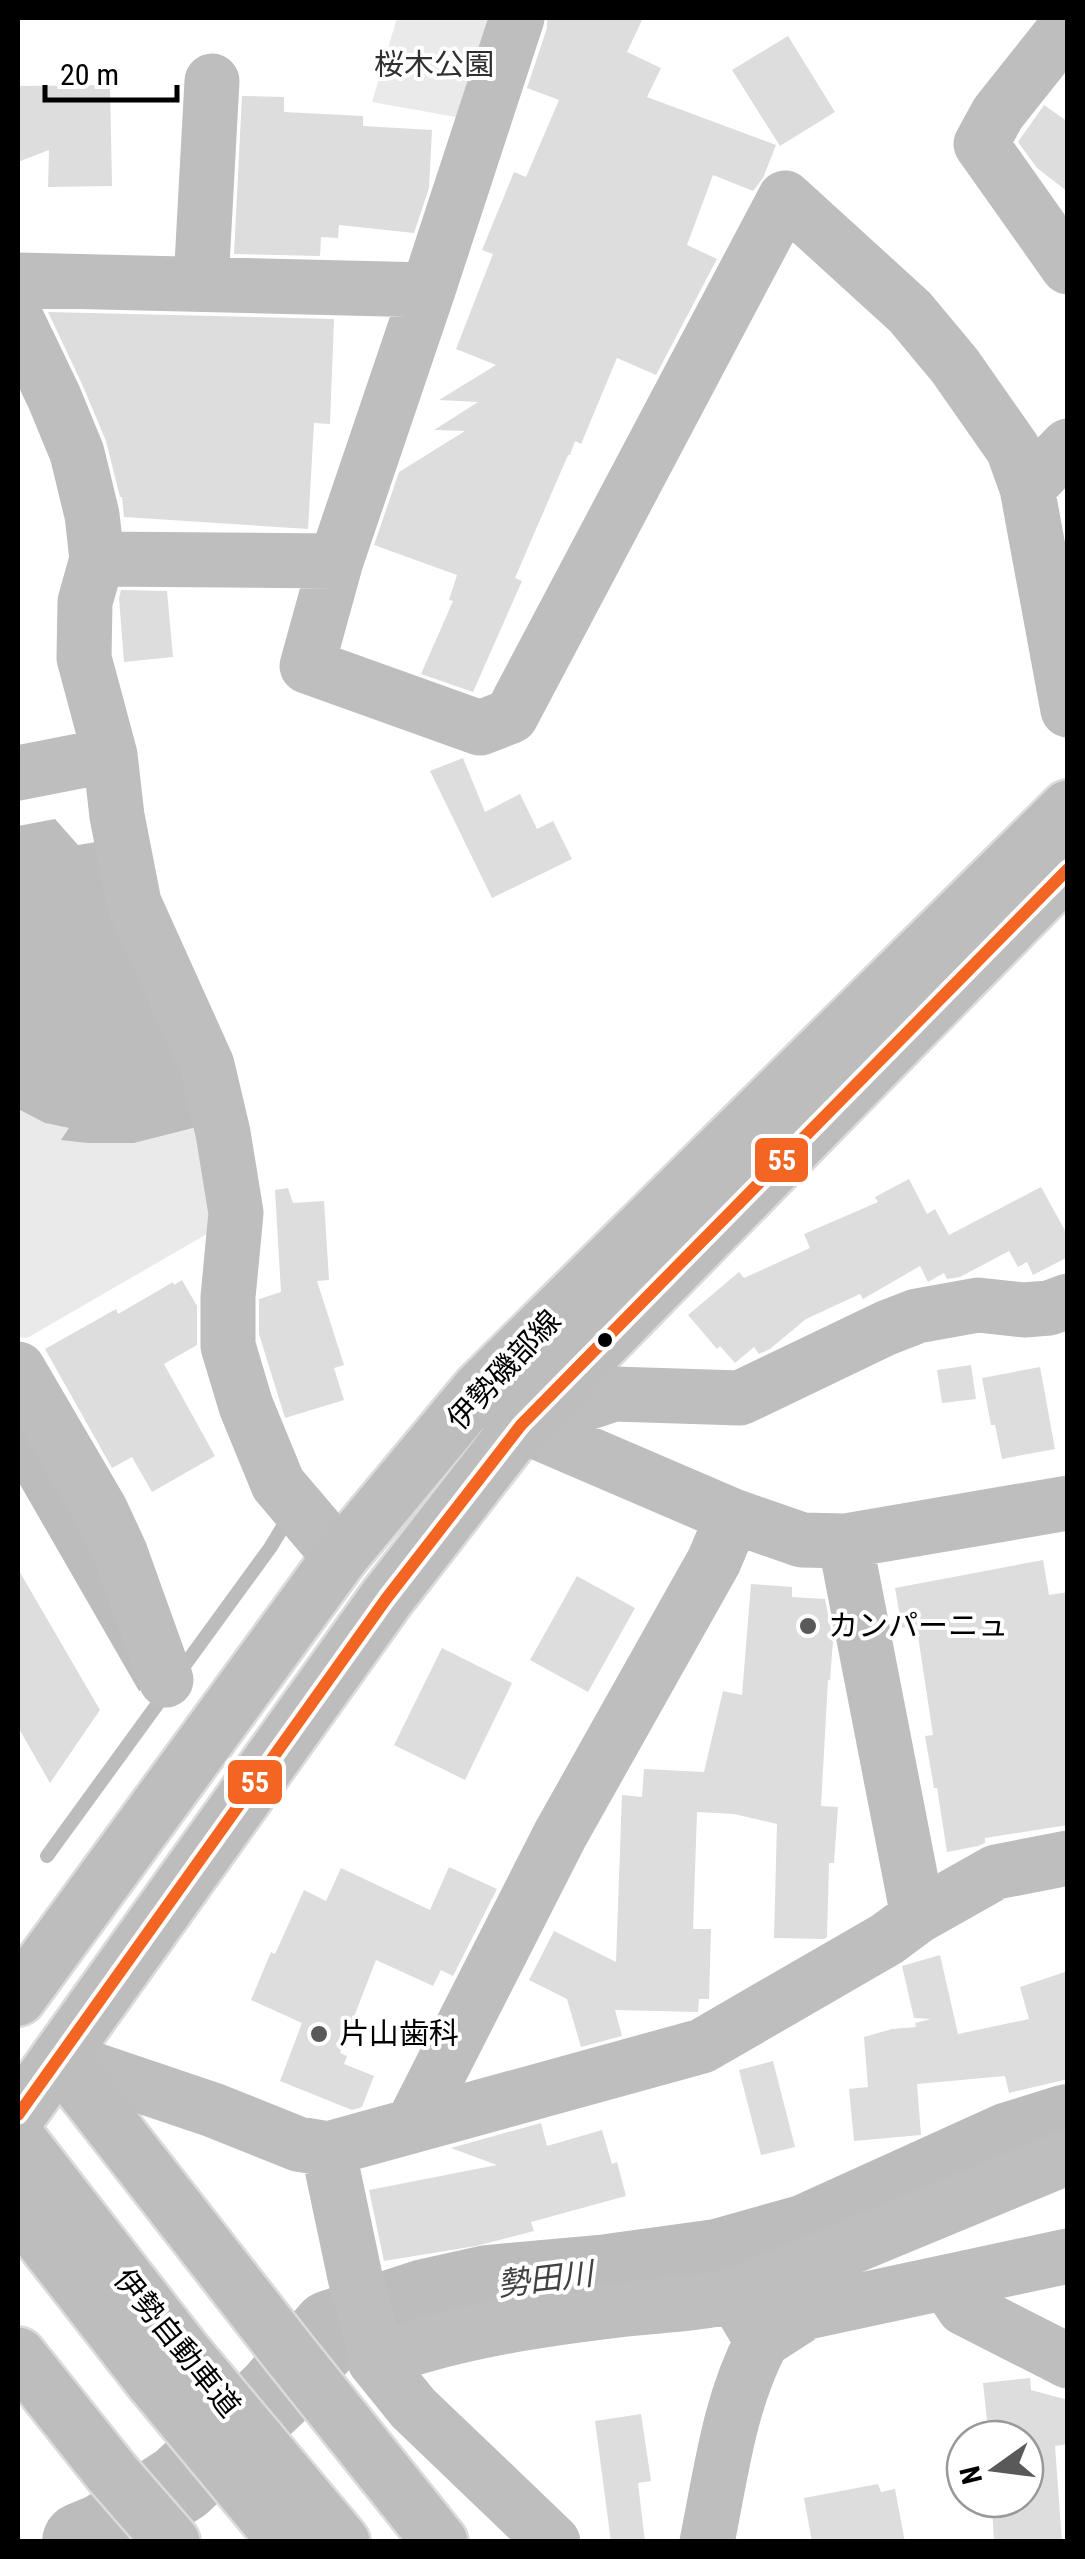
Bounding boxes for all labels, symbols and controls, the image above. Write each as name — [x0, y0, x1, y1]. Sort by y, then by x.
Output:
scale bar — [45, 40, 178, 102]
park label: 桜木公園 — [374, 47, 494, 82]
text: 20 m — [60, 57, 119, 92]
line badge: 55 — [753, 1136, 810, 1184]
text: 55 — [768, 1144, 796, 1177]
street label: 伊勢磯部線 — [440, 1303, 568, 1436]
unlabelled marker — [595, 1330, 615, 1350]
place label: カンパーニュ — [828, 1608, 1008, 1643]
marker: カンパーニュ — [797, 1615, 819, 1637]
line badge: 55 — [226, 1758, 284, 1806]
text: 55 — [241, 1766, 269, 1799]
place label: 片山歯科 — [339, 2016, 459, 2051]
marker: 片山歯科 — [308, 2023, 330, 2045]
water label: 勢田川 — [495, 2254, 598, 2304]
street label: 伊勢自動車道 — [107, 2262, 248, 2424]
north arrow — [945, 2419, 1045, 2519]
text: N — [953, 2463, 989, 2487]

